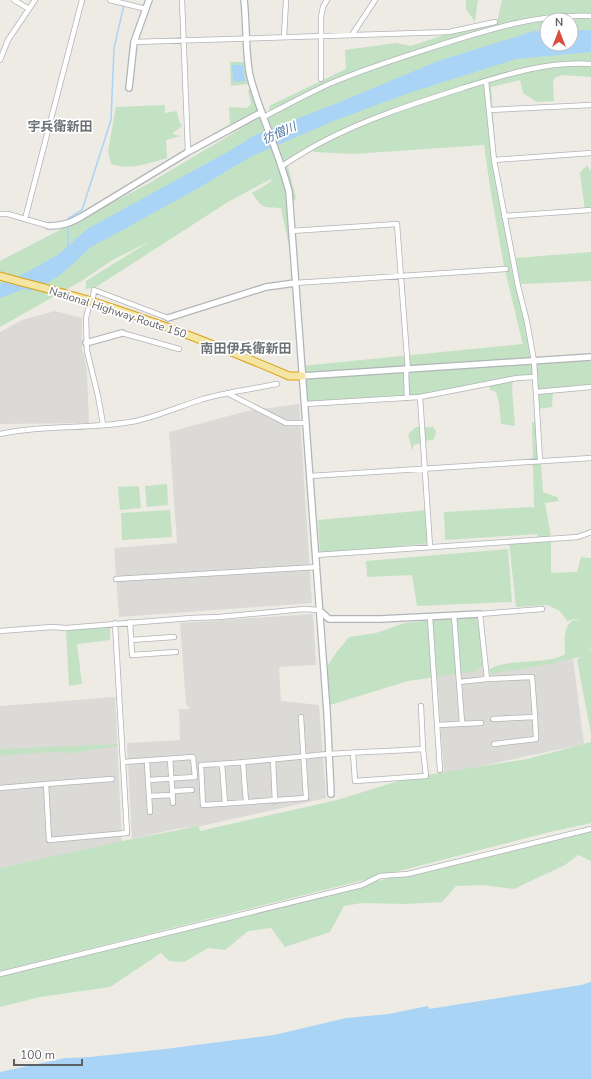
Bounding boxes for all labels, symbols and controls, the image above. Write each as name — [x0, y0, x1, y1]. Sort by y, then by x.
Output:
north arrow — [539, 12, 579, 52]
text: N — [555, 15, 563, 30]
district label: 宇兵衛新田 — [27, 118, 93, 136]
water label: 彷僧川 — [259, 118, 301, 148]
street label: National Highway Route 150 — [47, 283, 189, 342]
district label: 南田伊兵衛新田 — [200, 340, 292, 358]
scale bar — [14, 1041, 82, 1067]
text: 100 m — [20, 1047, 55, 1063]

